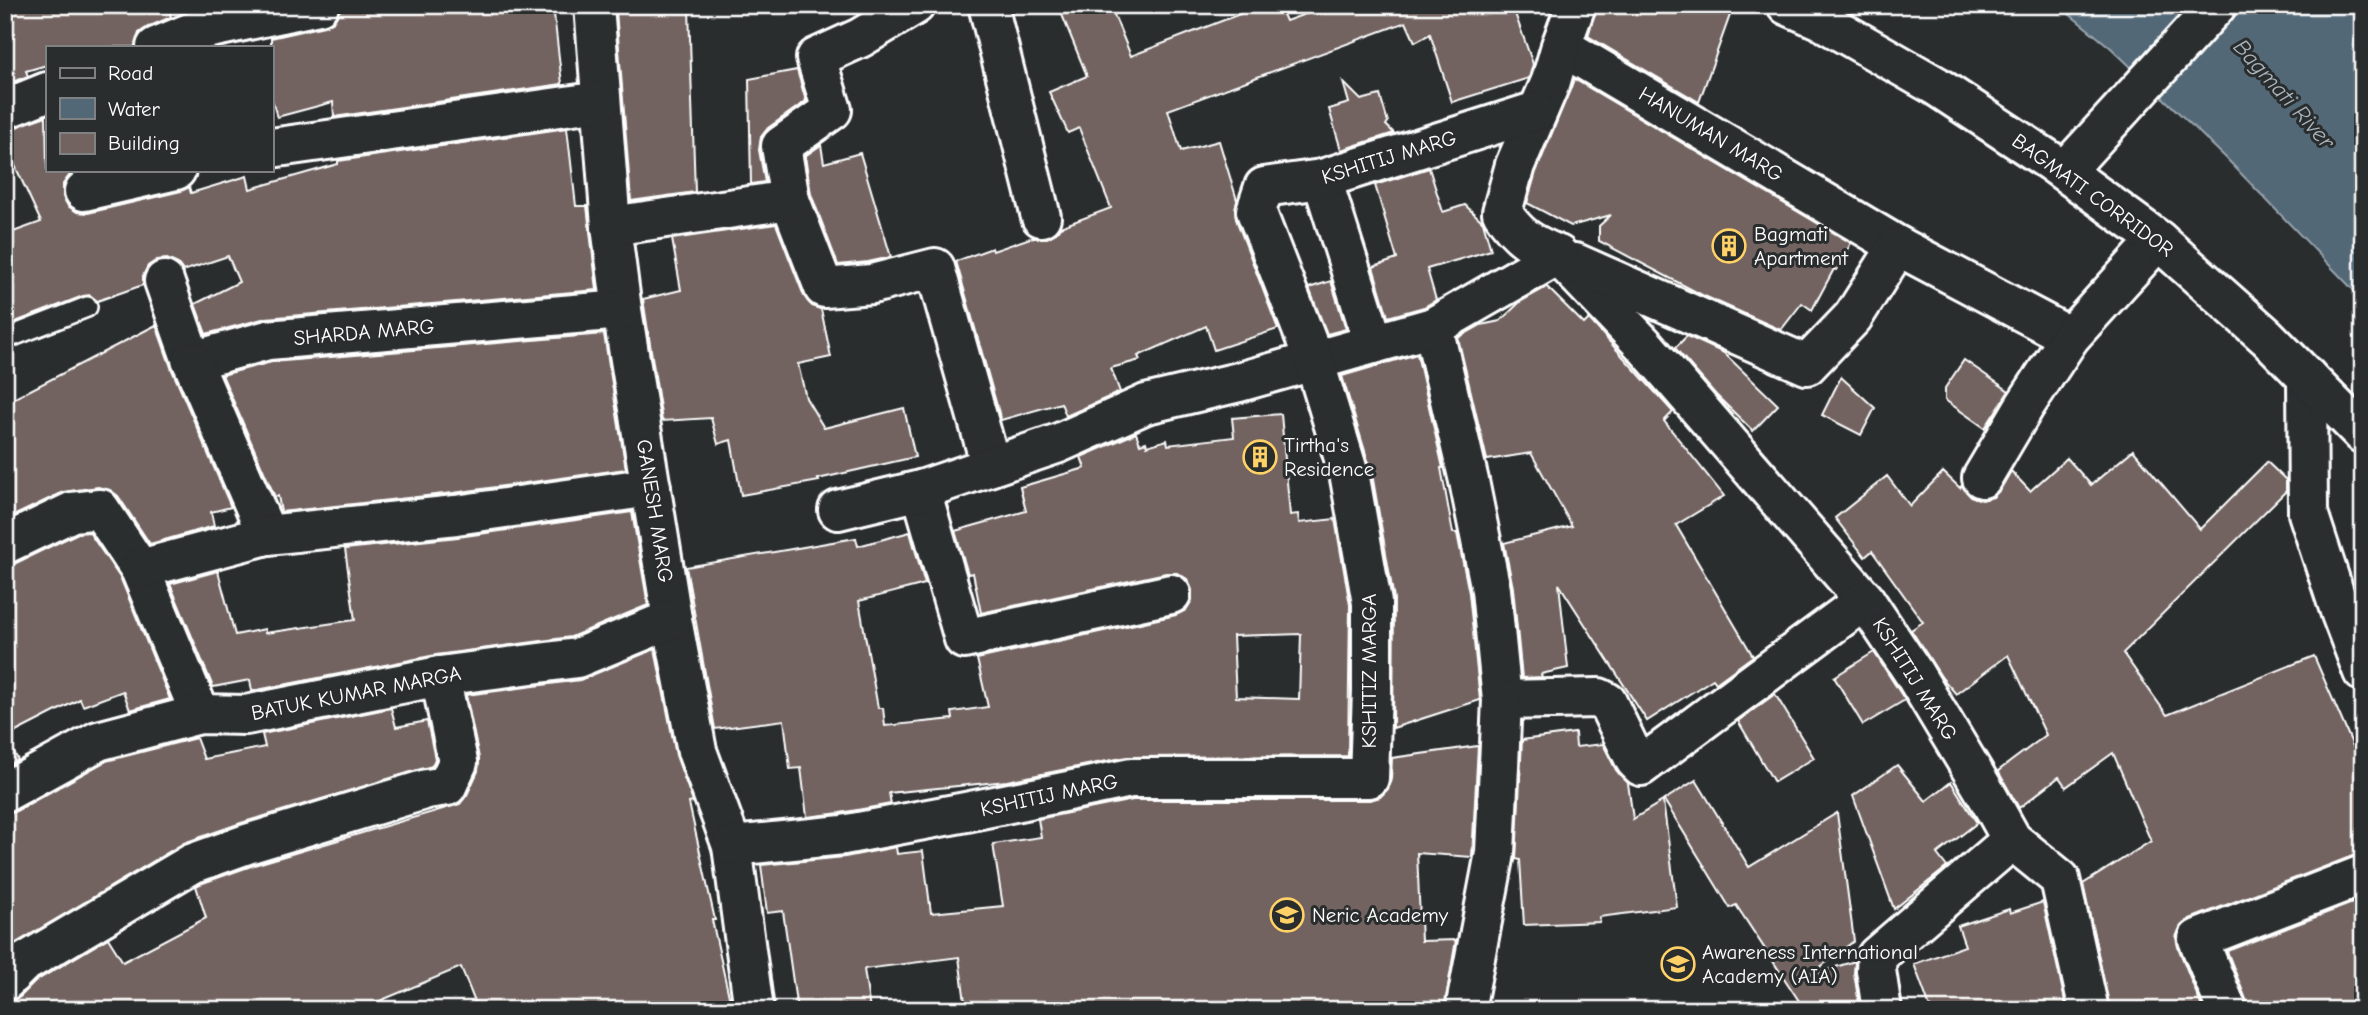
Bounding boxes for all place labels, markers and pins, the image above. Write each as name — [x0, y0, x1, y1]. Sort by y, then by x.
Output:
place label: Bagmati Apartment — [1754, 222, 1849, 270]
building icon: Bagmati Apartment — [1710, 227, 1748, 265]
place label: Tirtha's Residence — [1284, 433, 1374, 481]
building icon: Tirtha's Residence — [1241, 438, 1279, 476]
school or university icon: Neric Academy — [1268, 896, 1306, 934]
place label: Neric Academy — [1312, 903, 1449, 927]
place label: Awareness International Academy (AIA) — [1702, 940, 1918, 988]
school or university icon: Awareness International Academy (AIA) — [1659, 945, 1697, 983]

